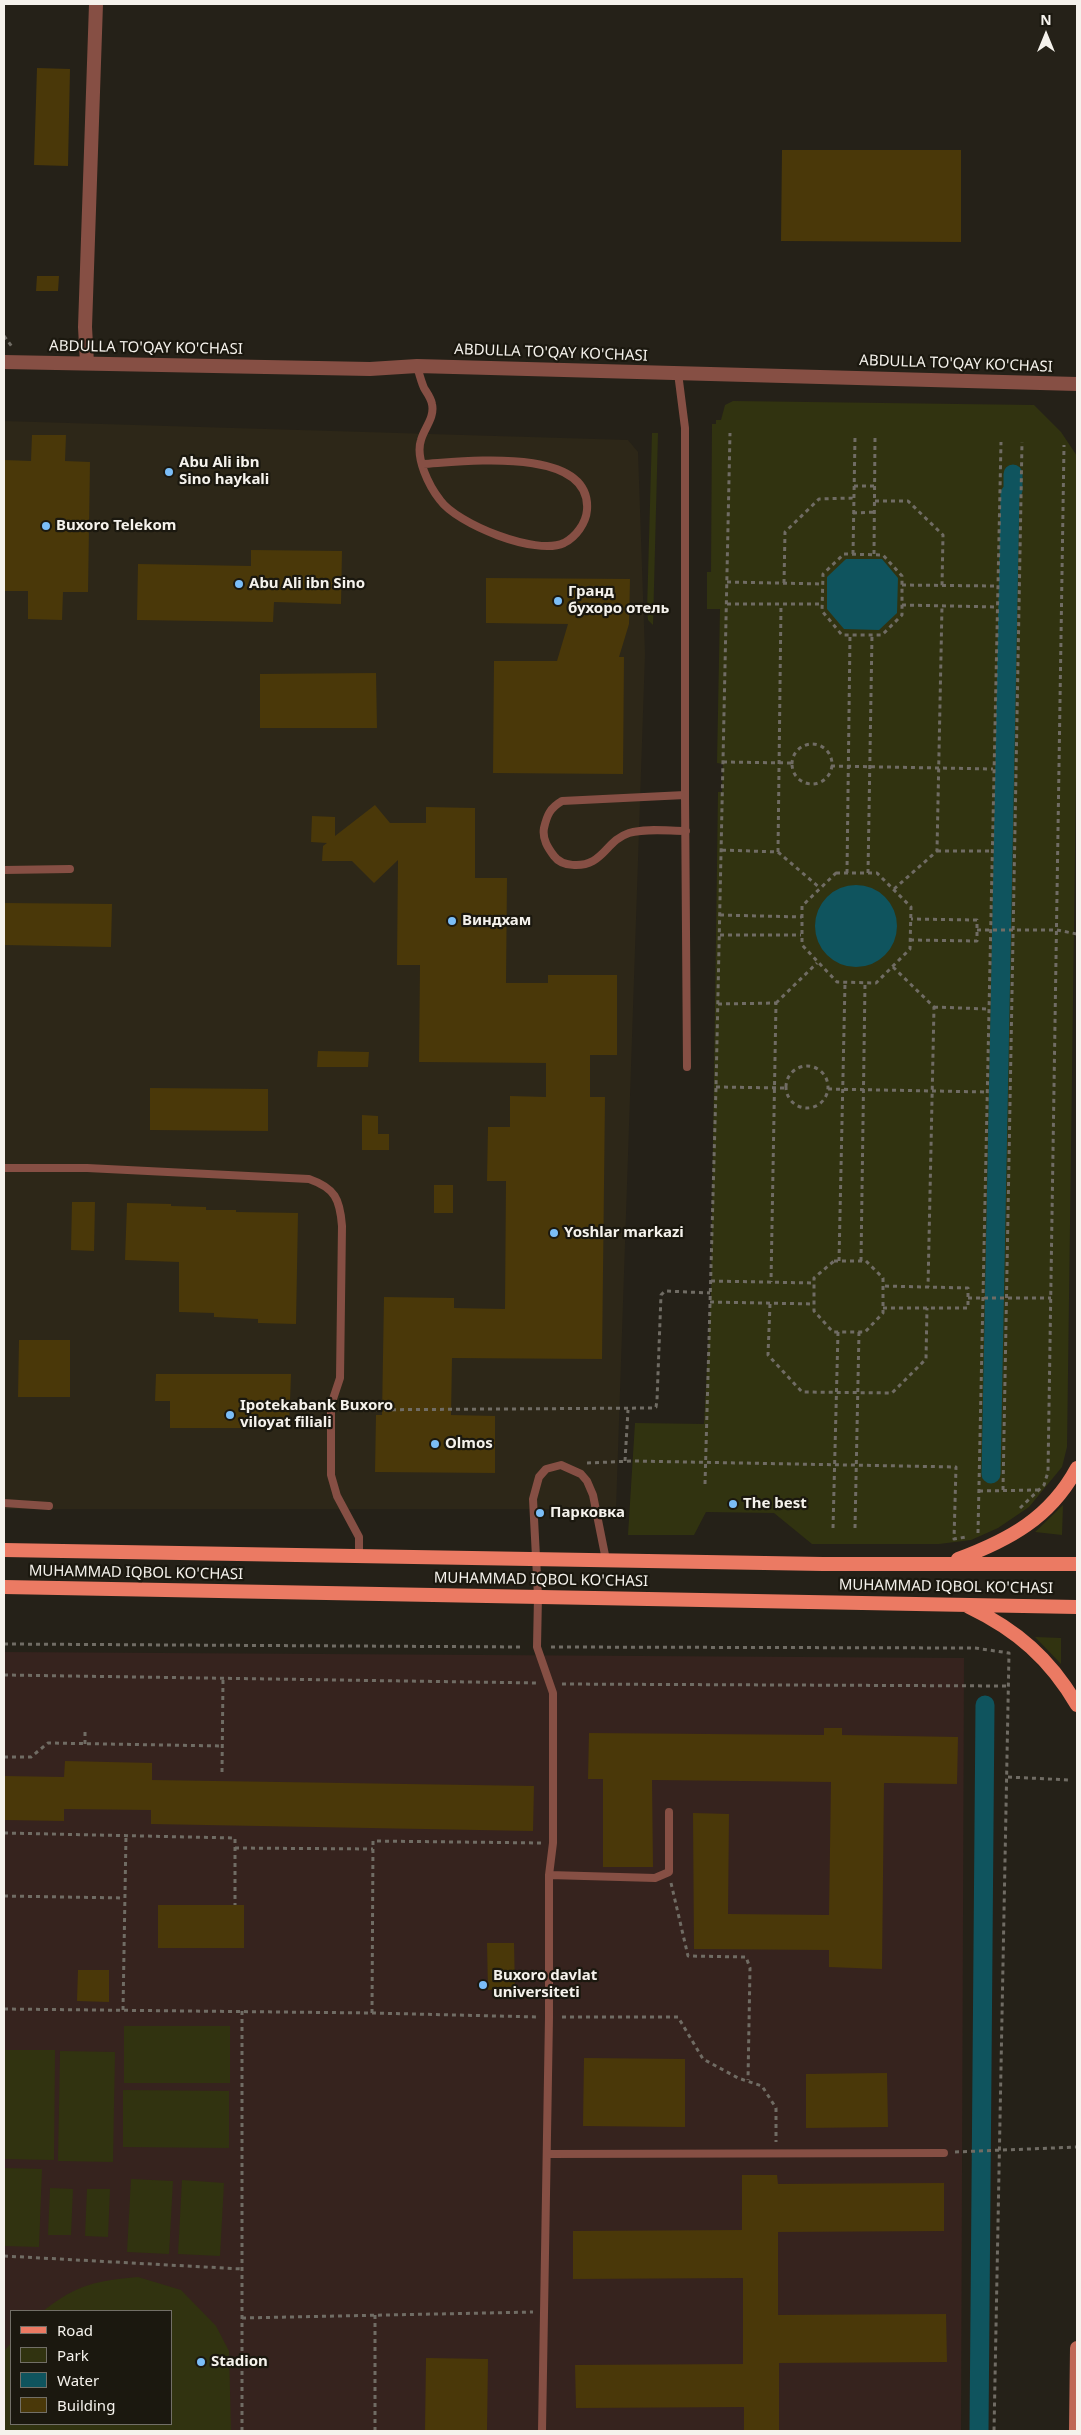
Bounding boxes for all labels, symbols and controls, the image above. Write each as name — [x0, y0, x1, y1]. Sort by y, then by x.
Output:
north arrow — [1021, 10, 1071, 60]
text: N — [1040, 10, 1052, 29]
street label: ABDULLA TO'QAY KO'CHASI — [49, 337, 243, 359]
street label: ABDULLA TO'QAY KO'CHASI — [454, 341, 648, 365]
street label: ABDULLA TO'QAY KO'CHASI — [859, 352, 1053, 376]
place label: Abu Ali ibn Sino haykali — [179, 454, 269, 489]
marker: Abu Ali ibn Sino haykali — [163, 466, 175, 478]
place label: Buxoro Telekom — [56, 517, 176, 535]
marker: Buxoro Telekom — [40, 520, 52, 532]
place label: Abu Ali ibn Sino — [249, 575, 365, 593]
marker: Abu Ali ibn Sino — [233, 578, 245, 590]
place label: Гранд бухоро отель — [568, 583, 669, 618]
marker: Гранд бухоро отель — [552, 595, 564, 607]
place label: Виндхам — [462, 912, 531, 930]
marker: Виндхам — [446, 915, 458, 927]
place label: Yoshlar markazi — [564, 1224, 684, 1242]
marker: Yoshlar markazi — [548, 1227, 560, 1239]
place label: Ipotekabank Buxoro viloyat filiali — [240, 1397, 393, 1432]
marker: Ipotekabank Buxoro viloyat filiali — [224, 1409, 236, 1421]
place label: Olmos — [445, 1435, 493, 1453]
marker: Olmos — [429, 1438, 441, 1450]
place label: The best — [743, 1495, 807, 1513]
marker: The best — [727, 1498, 739, 1510]
place label: Парковка — [550, 1504, 625, 1522]
marker: Парковка — [534, 1507, 546, 1519]
street label: MUHAMMAD IQBOL KO'CHASI — [29, 1562, 243, 1584]
street label: MUHAMMAD IQBOL KO'CHASI — [434, 1569, 648, 1591]
street label: MUHAMMAD IQBOL KO'CHASI — [839, 1576, 1053, 1598]
place label: Buxoro davlat universiteti — [493, 1967, 597, 2002]
marker: Buxoro davlat universiteti — [477, 1979, 489, 1991]
legend — [10, 2310, 172, 2425]
text: Road — [57, 2320, 93, 2340]
text: Park — [57, 2345, 89, 2365]
place label: Stadion — [211, 2353, 268, 2371]
marker: Stadion — [195, 2356, 207, 2368]
text: Water — [57, 2370, 99, 2390]
text: Building — [57, 2395, 115, 2415]

